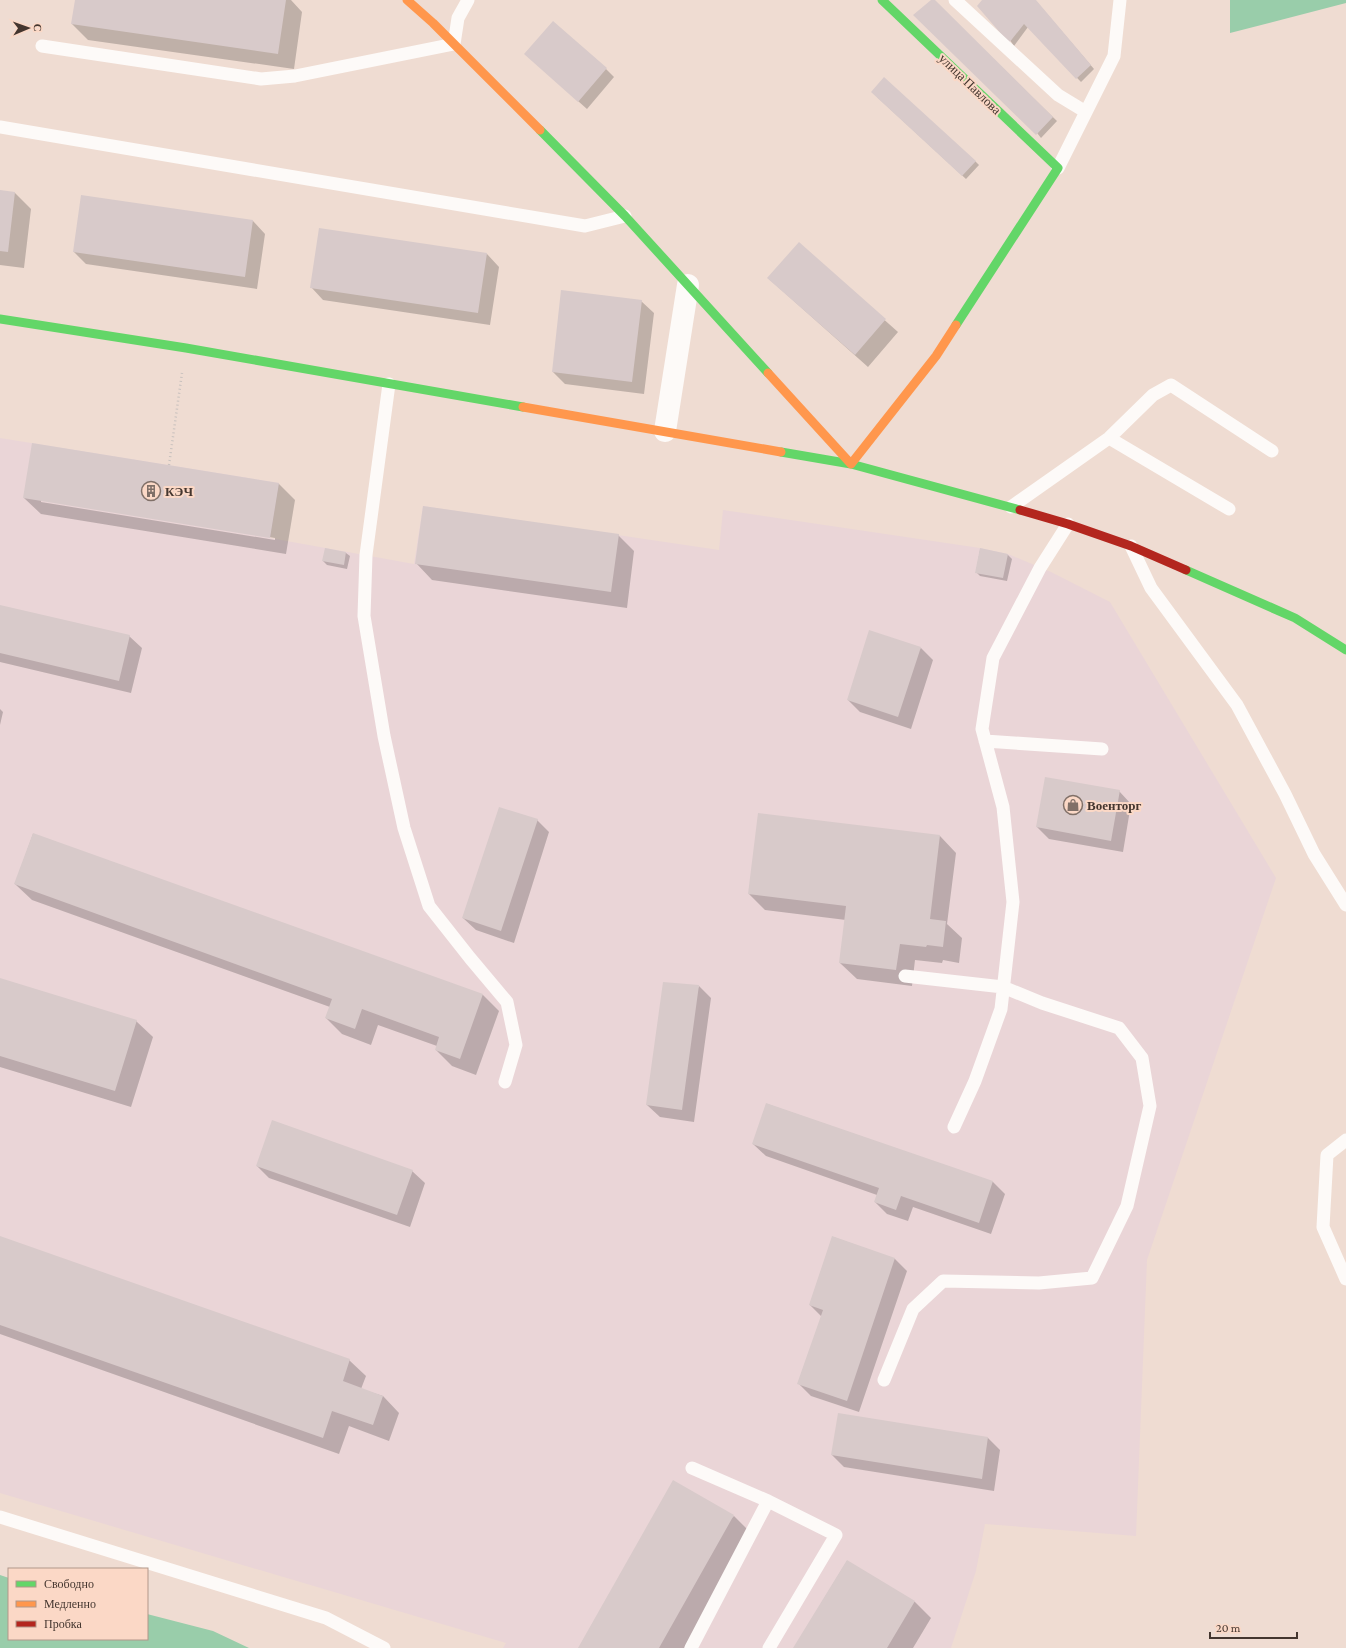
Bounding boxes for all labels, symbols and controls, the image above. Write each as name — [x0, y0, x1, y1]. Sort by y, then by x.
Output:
north arrow — [8, 8, 48, 48]
text: С — [32, 23, 44, 32]
street label: улица Павлова — [936, 51, 1004, 117]
building icon: КЭЧ — [140, 480, 162, 502]
place label: КЭЧ — [165, 484, 193, 499]
shop icon: Военторг — [1062, 794, 1084, 816]
place label: Военторг — [1087, 798, 1141, 813]
legend — [8, 1568, 148, 1640]
text: Свободно — [44, 1577, 94, 1591]
text: Медленно — [44, 1597, 96, 1611]
scale bar — [1210, 1614, 1297, 1640]
text: Пробка — [44, 1617, 82, 1631]
text: 20 m — [1216, 1621, 1241, 1635]

